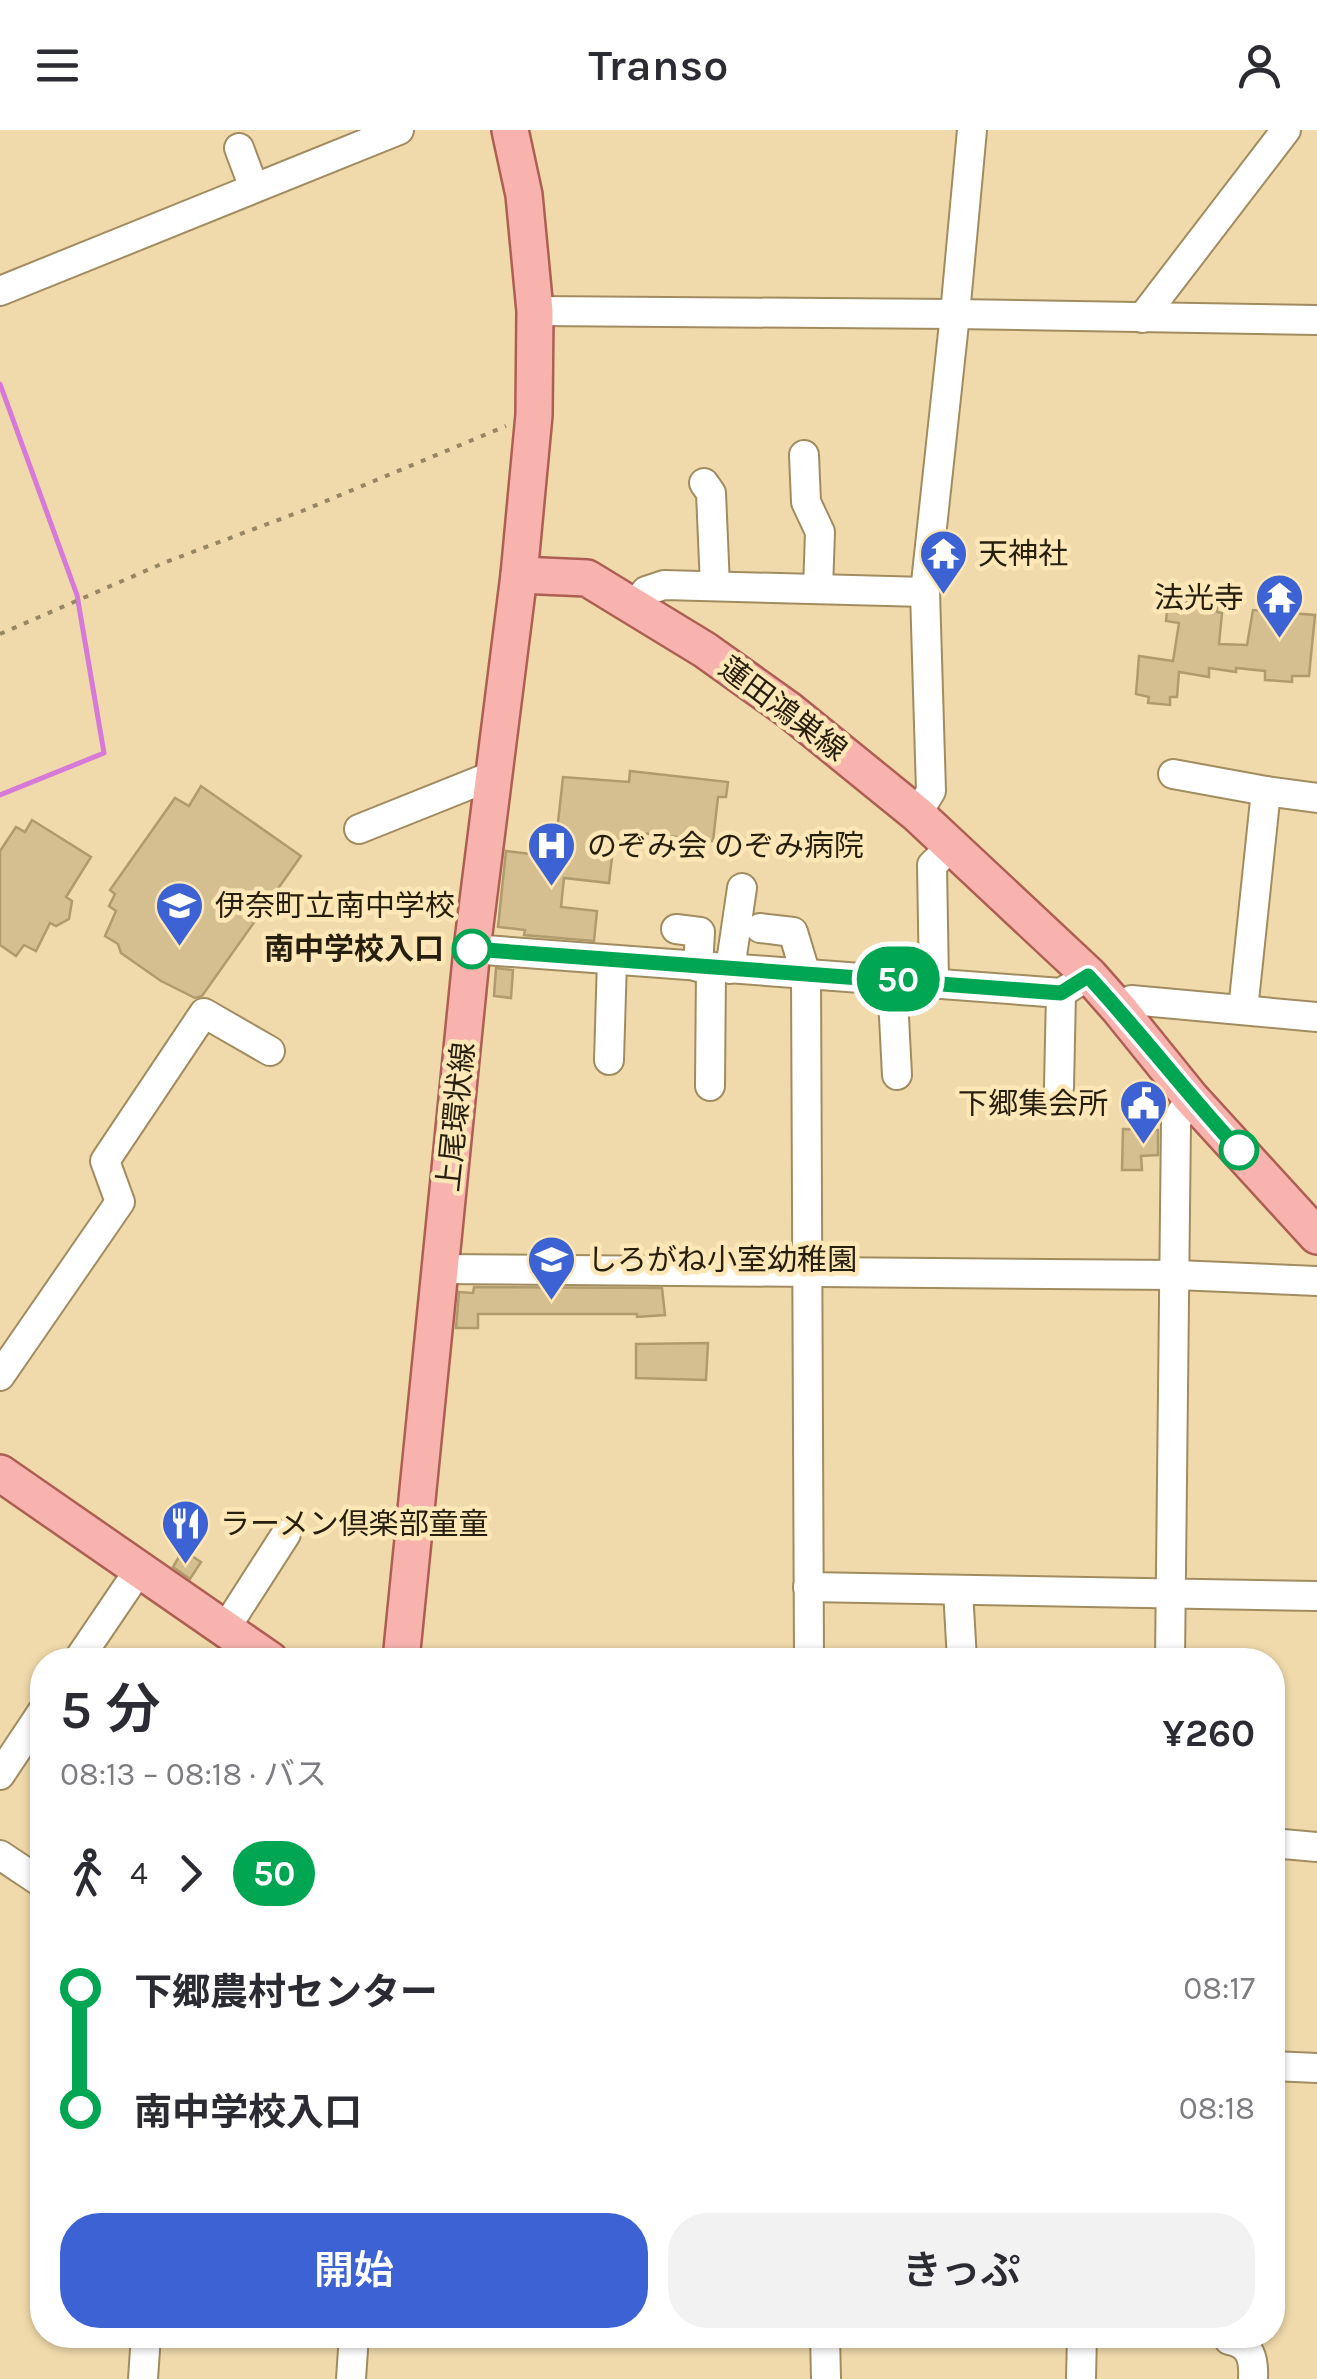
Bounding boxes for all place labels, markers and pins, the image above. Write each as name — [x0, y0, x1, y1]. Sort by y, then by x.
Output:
temple icon: 天神社 — [917, 528, 969, 596]
place label: 天神社 — [978, 536, 1068, 572]
temple icon: 法光寺 — [1253, 572, 1305, 640]
place label: 法光寺 — [1154, 580, 1244, 616]
hospital icon: のぞみ会 のぞみ病院 — [526, 820, 578, 888]
place label: のぞみ会 のぞみ病院 — [587, 828, 864, 864]
school or university icon: 伊奈町立南中学校 — [154, 880, 206, 948]
place label: 伊奈町立南中学校 — [215, 888, 455, 924]
marker: 南中学校入口 — [453, 930, 491, 968]
place label: 南中学校入口 — [264, 931, 444, 967]
public building icon: 下郷集会所 — [1117, 1078, 1169, 1146]
place label: 下郷集会所 — [958, 1086, 1108, 1122]
unlabelled marker — [1220, 1131, 1258, 1169]
school or university icon: しろがね小室幼稚園 — [526, 1234, 578, 1302]
place label: しろがね小室幼稚園 — [587, 1242, 857, 1278]
restaurant icon: ラーメン倶楽部童童 — [159, 1498, 211, 1566]
place label: ラーメン倶楽部童童 — [220, 1506, 489, 1542]

